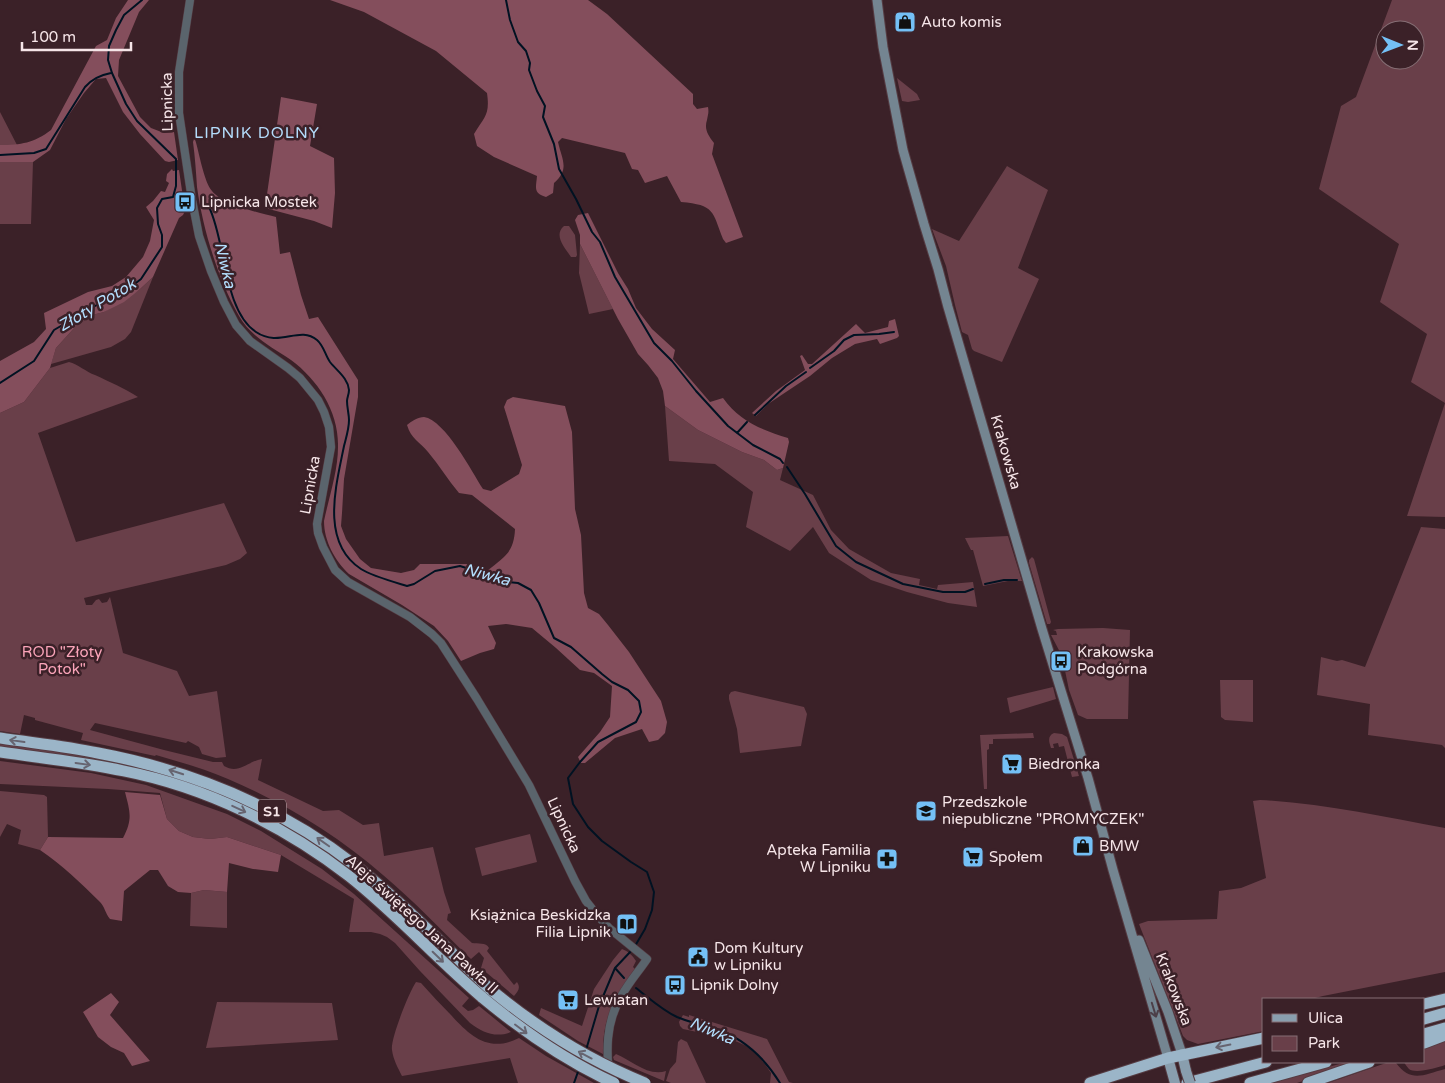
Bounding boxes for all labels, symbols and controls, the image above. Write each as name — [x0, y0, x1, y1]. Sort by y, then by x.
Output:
shop icon: Auto komis — [893, 10, 917, 34]
place label: Auto komis — [921, 13, 1002, 31]
scale bar — [22, 20, 131, 52]
north arrow — [1375, 20, 1425, 70]
text: 100 m — [30, 28, 76, 46]
text: N — [1404, 39, 1421, 51]
street label: Lipnicka — [157, 72, 177, 132]
district label: LIPNIK DOLNY — [194, 123, 320, 143]
bus stop icon: Lipnicka Mostek — [173, 190, 197, 214]
place label: Lipnicka Mostek — [201, 193, 317, 211]
water label: Niwka — [210, 240, 240, 291]
water label: Złoty Potok — [54, 273, 141, 336]
street label: Krakowska — [987, 413, 1025, 491]
street label: Lipnicka — [296, 454, 324, 516]
water label: Niwka — [462, 559, 513, 591]
park label: ROD "Złoty Potok" — [22, 643, 102, 678]
place label: Krakowska Podgórna — [1077, 643, 1154, 678]
bus stop icon: Krakowska Podgórna — [1049, 649, 1073, 673]
one-way arrow — [10, 735, 26, 745]
supermarket icon: Biedronka — [1000, 752, 1024, 776]
place label: Biedronka — [1028, 755, 1100, 773]
one-way arrow — [75, 759, 91, 769]
one-way arrow — [169, 767, 185, 777]
place label: Przedszkole niepubliczne "PROMYCZEK" — [942, 793, 1144, 828]
street label: Lipnicka — [543, 794, 585, 856]
road number: S1 — [258, 799, 286, 822]
school or university icon: Przedszkole niepubliczne "PROMYCZEK" — [914, 799, 938, 823]
one-way arrow — [231, 804, 246, 814]
shop icon: BMW — [1071, 834, 1095, 858]
one-way arrow — [316, 837, 330, 847]
place label: BMW — [1099, 837, 1139, 855]
place label: Apteka Familia W Lipniku — [766, 841, 871, 876]
supermarket icon: Społem — [961, 845, 985, 869]
pharmacy icon: Apteka Familia W Lipniku — [875, 847, 899, 871]
place label: Społem — [989, 848, 1043, 866]
street label: Aleje świętego Jana Pawła II — [342, 851, 502, 997]
place label: Książnica Beskidzka Filia Lipnik — [470, 906, 611, 941]
library icon: Książnica Beskidzka Filia Lipnik — [615, 912, 639, 936]
place label: Dom Kultury w Lipniku — [714, 939, 803, 974]
public building icon: Dom Kultury w Lipniku — [686, 945, 710, 969]
street label: Krakowska — [1152, 950, 1196, 1028]
one-way arrow — [431, 951, 444, 963]
bus stop icon: Lipnik Dolny — [663, 973, 687, 997]
place label: Lipnik Dolny — [691, 976, 779, 994]
supermarket icon: Lewiatan — [556, 988, 580, 1012]
place label: Lewiatan — [584, 991, 648, 1009]
legend — [1262, 998, 1425, 1063]
one-way arrow — [1149, 1002, 1159, 1018]
text: Ulica — [1308, 1009, 1343, 1027]
water label: Niwka — [687, 1013, 738, 1050]
one-way arrow — [514, 1023, 527, 1034]
text: Park — [1308, 1034, 1340, 1052]
one-way arrow — [1215, 1042, 1231, 1051]
one-way arrow — [579, 1049, 593, 1059]

